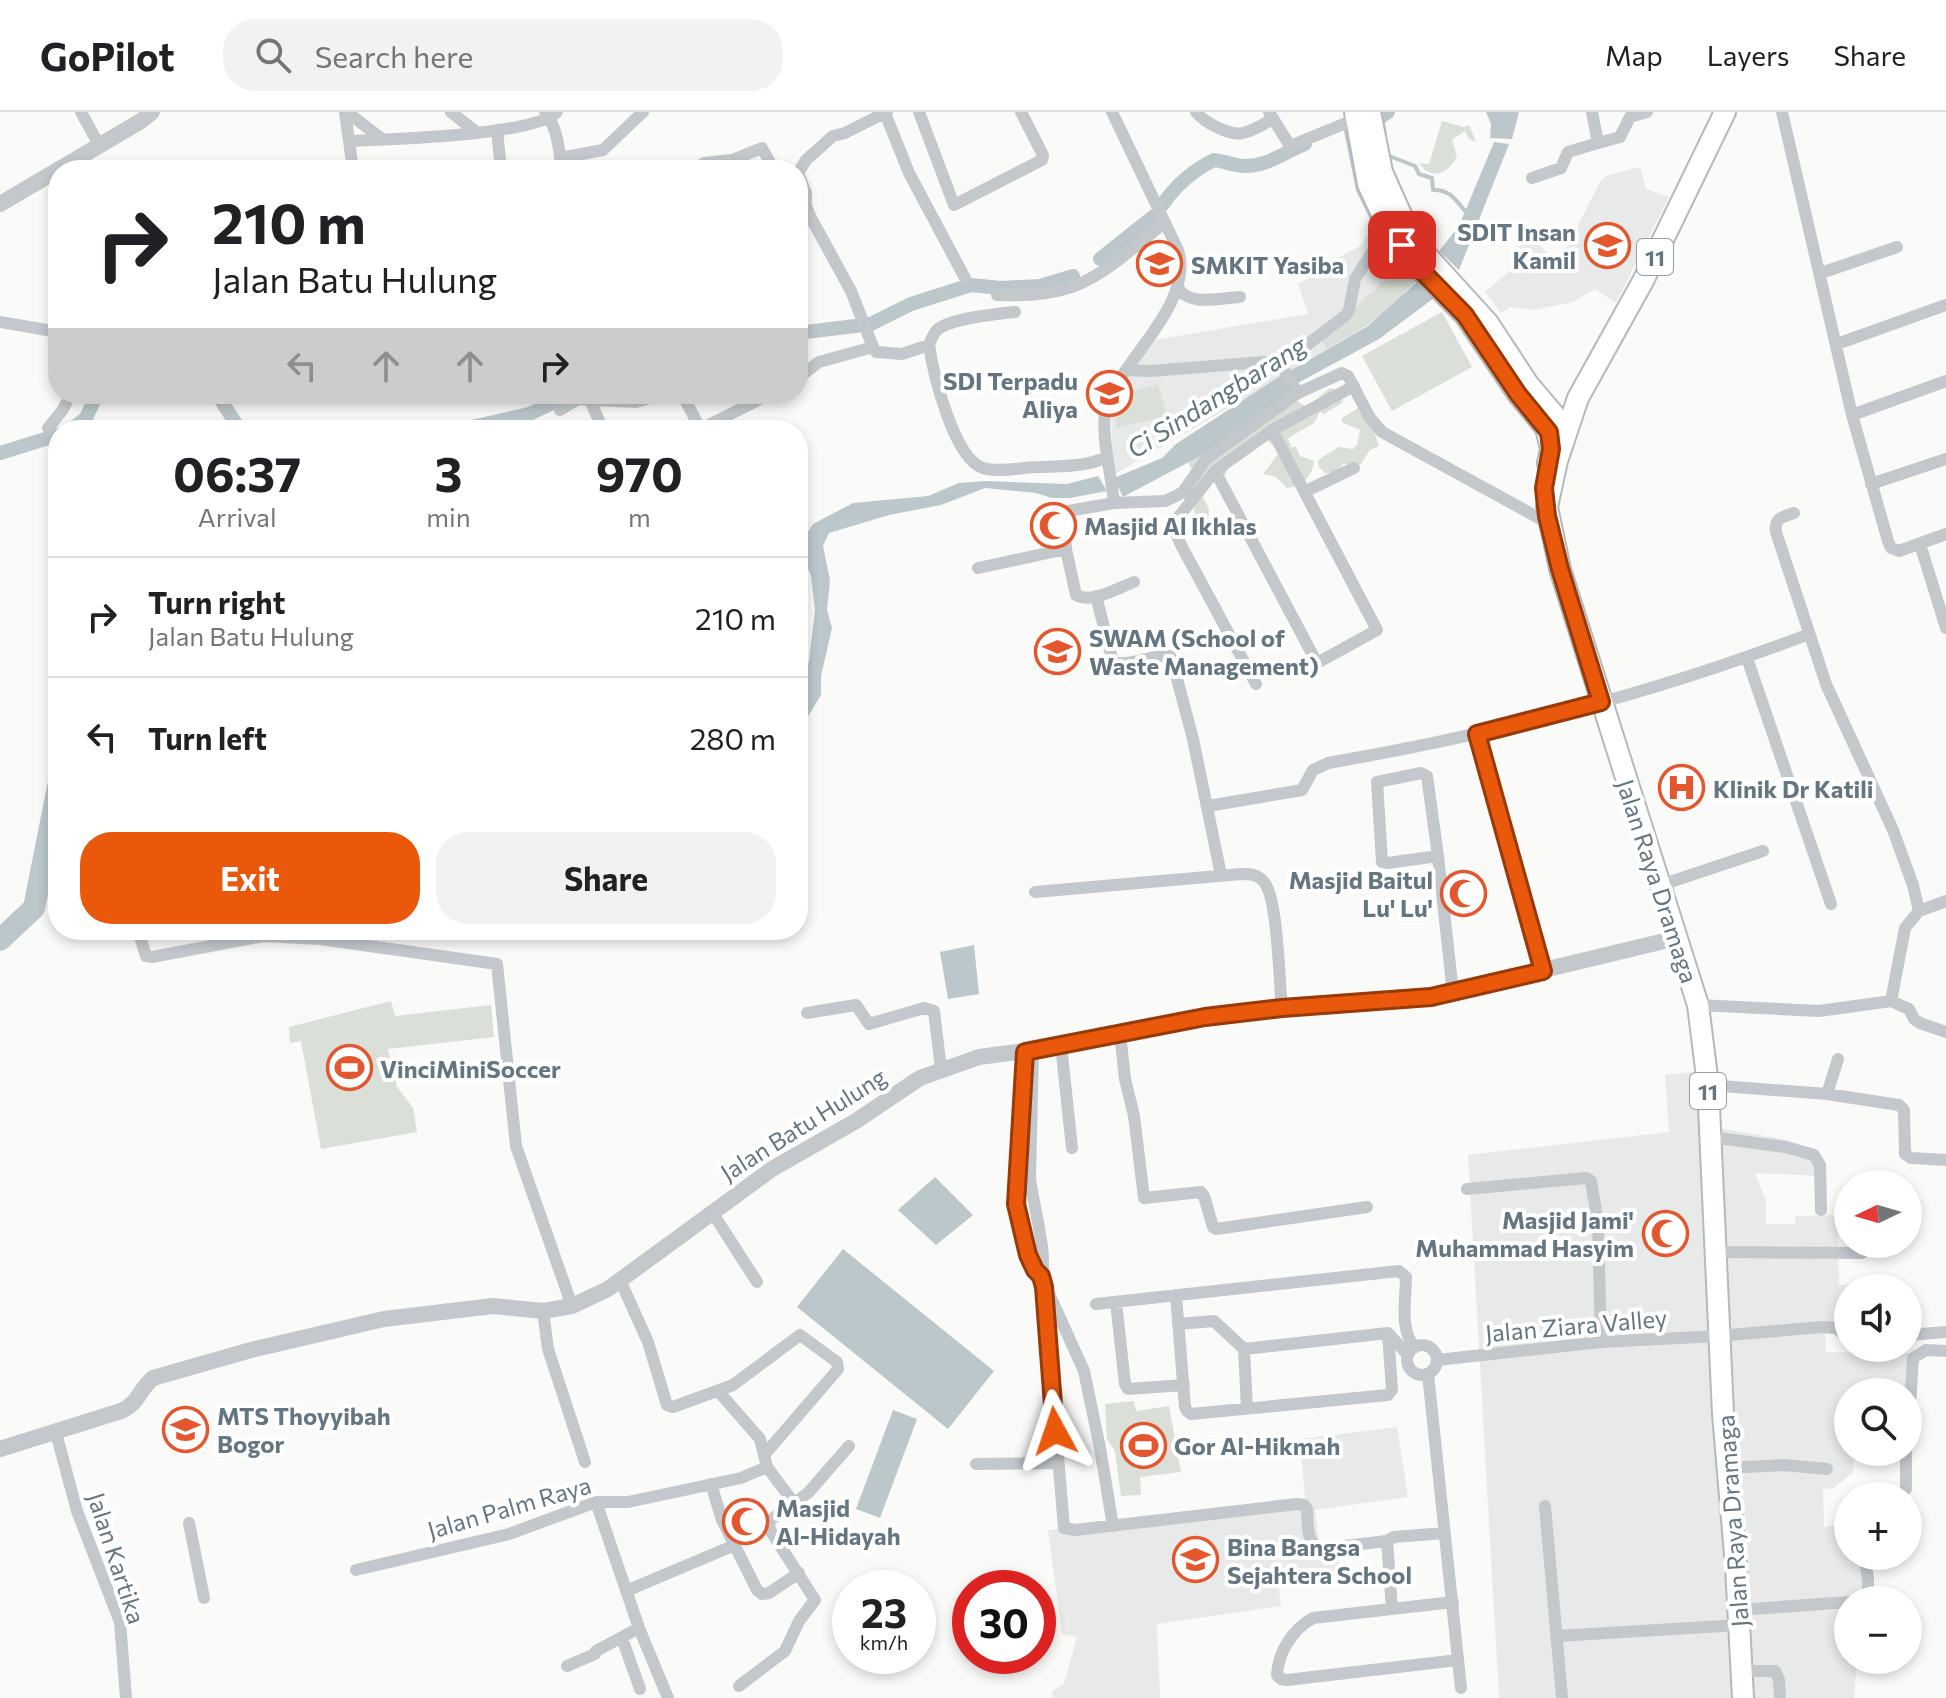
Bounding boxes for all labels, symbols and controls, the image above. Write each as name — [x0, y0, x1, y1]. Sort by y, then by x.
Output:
search box — [223, 19, 783, 91]
text: GoPilot — [40, 32, 175, 79]
icon: search — [251, 33, 295, 77]
text: Search here — [315, 37, 473, 74]
text: Map — [1605, 38, 1663, 72]
text: Layers — [1707, 38, 1789, 72]
text: Share — [1833, 38, 1906, 72]
text: 210 m — [212, 187, 366, 256]
icon: right — [80, 192, 184, 296]
pin — [1368, 211, 1436, 279]
place label: SDIT Insan Kamil — [1457, 217, 1576, 274]
school or university icon: SDIT Insan Kamil — [1583, 221, 1631, 269]
icon: arrive — [1380, 223, 1424, 267]
road number: 11 — [1637, 239, 1673, 275]
school or university icon: SMKIT Yasiba — [1136, 240, 1184, 288]
place label: SMKIT Yasiba — [1191, 250, 1344, 279]
text: Jalan Batu Hulung — [212, 256, 497, 300]
water label: Ci Sindangbarang — [1121, 328, 1312, 464]
icon: left — [280, 344, 324, 388]
icon: ahead — [364, 344, 408, 388]
icon: ahead — [448, 344, 492, 388]
icon: right — [532, 344, 576, 388]
place label: SDI Terpadu Aliya — [943, 366, 1078, 423]
school or university icon: SDI Terpadu Aliya — [1085, 370, 1133, 418]
text: 06:37 — [173, 443, 301, 502]
text: 3 — [434, 443, 462, 502]
text: 970 — [596, 443, 683, 502]
text: Arrival — [198, 501, 277, 532]
text: min — [426, 501, 471, 532]
text: m — [628, 501, 651, 532]
mosque icon: Masjid Al Ikhlas — [1029, 501, 1077, 549]
place label: Masjid Al Ikhlas — [1084, 511, 1257, 540]
text: Turn right — [148, 583, 285, 620]
icon: right — [80, 595, 124, 639]
text: 210 m — [695, 599, 776, 636]
text: Jalan Batu Hulung — [148, 620, 354, 651]
place label: SWAM (School of Waste Management) — [1089, 623, 1319, 680]
school or university icon: SWAM (School of Waste Management) — [1034, 627, 1082, 675]
icon: left — [80, 715, 124, 759]
text: Turn left — [148, 719, 267, 756]
text: 280 m — [690, 719, 776, 756]
hospital icon: Klinik Dr Katili — [1658, 764, 1706, 812]
place label: Klinik Dr Katili — [1713, 774, 1873, 803]
street label: Jalan Raya Dramaga — [1611, 775, 1705, 987]
button: Exit — [80, 832, 420, 924]
button: Share — [436, 832, 776, 924]
place label: Masjid Baitul Lu' Lu' — [1289, 865, 1433, 922]
mosque icon: Masjid Baitul Lu' Lu' — [1440, 869, 1488, 917]
sports icon: VinciMiniSoccer — [325, 1044, 373, 1092]
place label: VinciMiniSoccer — [380, 1054, 561, 1083]
street label: Jalan Batu Hulung — [715, 1061, 891, 1187]
road number: 11 — [1690, 1073, 1726, 1109]
north arrow — [1834, 1170, 1922, 1258]
map controls — [1834, 1170, 1922, 1674]
place label: Masjid Jami' Muhammad Hasyim — [1415, 1205, 1634, 1262]
mosque icon: Masjid Jami' Muhammad Hasyim — [1641, 1209, 1689, 1257]
button: sound — [1834, 1274, 1922, 1362]
street label: Jalan Ziara Valley — [1484, 1303, 1668, 1347]
button: search — [1834, 1378, 1922, 1466]
position arrow — [1013, 1389, 1097, 1473]
place label: MTS Thoyyibah Bogor — [217, 1401, 391, 1458]
school or university icon: MTS Thoyyibah Bogor — [162, 1405, 210, 1453]
street label: Jalan Raya Dramaga — [1710, 1414, 1754, 1628]
sports icon: Gor Al-Hikmah — [1119, 1421, 1167, 1469]
place label: Gor Al-Hikmah — [1174, 1431, 1340, 1460]
street label: Jalan Palm Raya — [424, 1470, 594, 1544]
button: + — [1834, 1482, 1922, 1570]
street label: Jalan Kartika — [82, 1489, 152, 1627]
place label: Masjid Al-Hidayah — [776, 1493, 901, 1550]
mosque icon: Masjid Al-Hidayah — [721, 1497, 769, 1545]
place label: Bina Bangsa Sejahtera School — [1227, 1532, 1412, 1589]
school or university icon: Bina Bangsa Sejahtera School — [1172, 1536, 1220, 1584]
speed limit sign: 30 — [952, 1570, 1056, 1674]
button: − — [1834, 1586, 1922, 1674]
text: 23 — [861, 1587, 907, 1636]
text: km/h — [860, 1630, 908, 1654]

